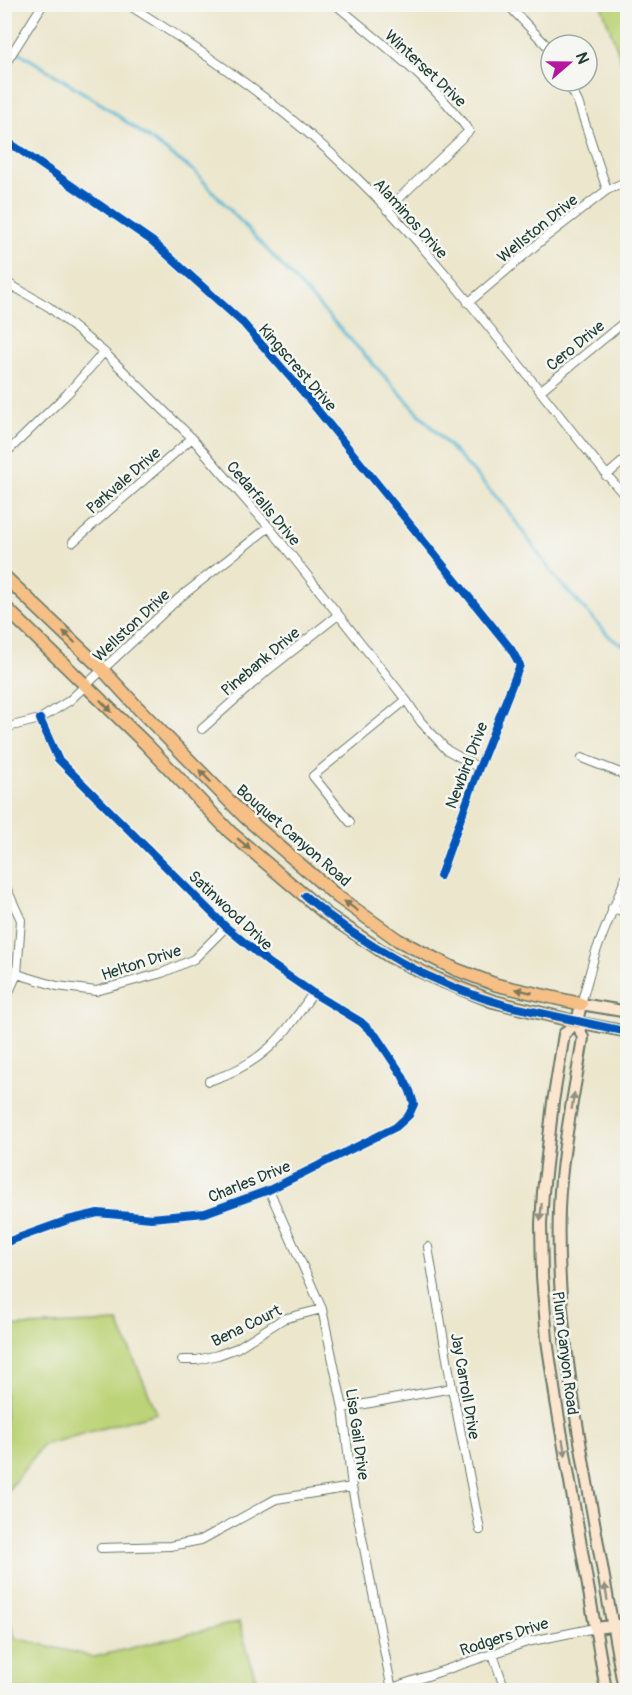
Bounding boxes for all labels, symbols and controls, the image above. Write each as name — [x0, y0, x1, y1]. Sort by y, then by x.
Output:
street label: Winterset Drive — [380, 26, 470, 112]
north arrow — [539, 33, 599, 93]
text: N — [571, 50, 593, 67]
street label: Alaminos Drive — [369, 174, 452, 263]
street label: Wellston Drive — [493, 190, 582, 267]
street label: Cero Drive — [542, 316, 609, 375]
street label: Kingscrest Drive — [254, 320, 341, 416]
street label: Parkvale Drive — [82, 443, 165, 518]
street label: Cedarfalls Drive — [222, 457, 305, 550]
street label: Wellston Drive — [89, 585, 174, 666]
street label: Pinebank Drive — [217, 623, 304, 700]
one-way arrow — [61, 630, 76, 644]
one-way arrow — [99, 698, 113, 713]
street label: Newbird Drive — [441, 719, 493, 811]
one-way arrow — [199, 769, 213, 783]
street label: Bouquet Canyon Road — [232, 780, 355, 891]
one-way arrow — [236, 837, 252, 850]
street label: Satinwood Drive — [184, 867, 277, 955]
one-way arrow — [343, 900, 359, 912]
street label: Helton Drive — [99, 941, 184, 985]
one-way arrow — [515, 986, 533, 996]
one-way arrow — [568, 1092, 577, 1111]
street label: Charles Drive — [205, 1156, 294, 1207]
one-way arrow — [537, 1203, 546, 1222]
street label: Plum Canyon Road — [548, 1290, 583, 1416]
street label: Bena Court — [208, 1300, 285, 1351]
street label: Jay Carroll Drive — [446, 1331, 484, 1441]
street label: Lisa Gail Drive — [341, 1387, 373, 1481]
one-way arrow — [560, 1438, 569, 1457]
one-way arrow — [601, 1582, 610, 1601]
street label: Rodgers Drive — [457, 1613, 551, 1661]

